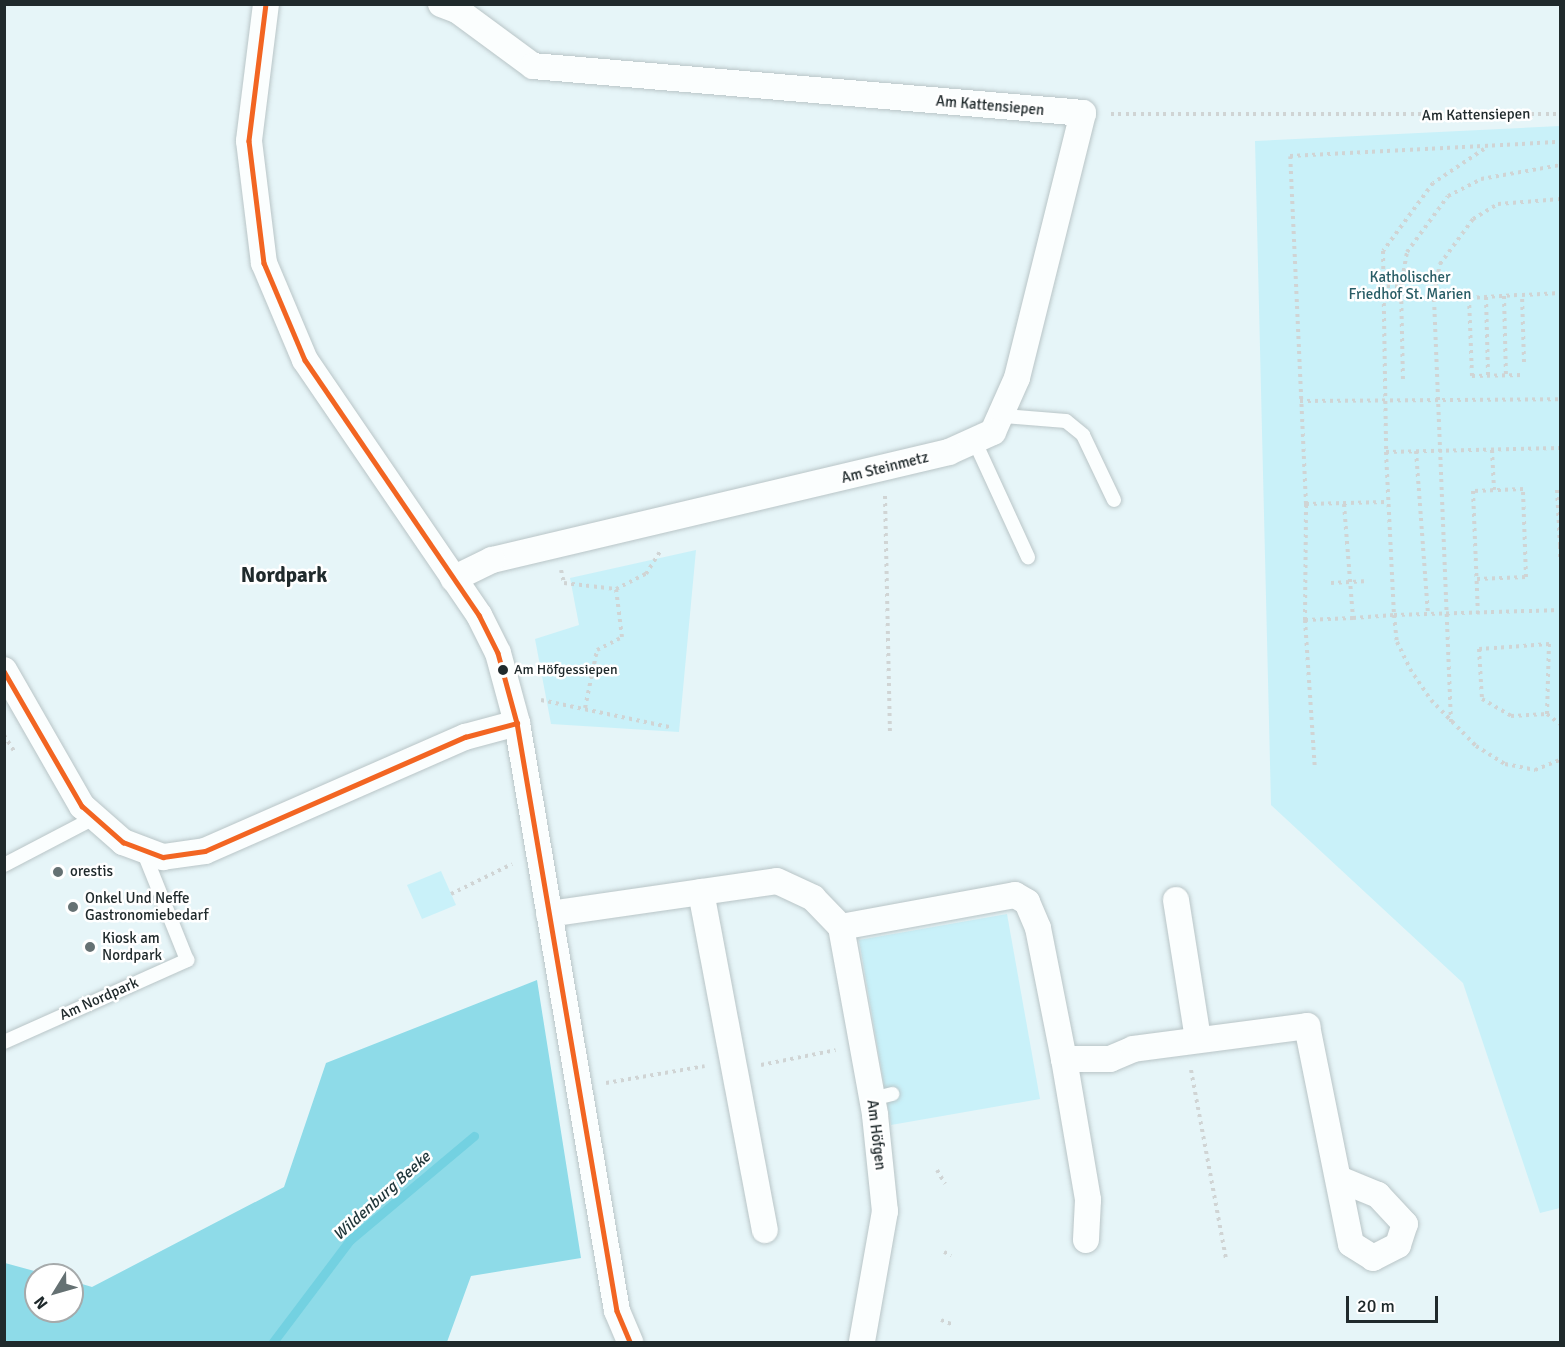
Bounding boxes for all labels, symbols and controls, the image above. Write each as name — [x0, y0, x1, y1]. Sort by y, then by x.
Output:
street label: Am Kattensiepen — [935, 92, 1045, 120]
street label: Am Kattensiepen — [1422, 105, 1530, 125]
park label: Katholischer Friedhof St. Marien — [1348, 268, 1472, 303]
street label: Am Steinmetz — [840, 448, 930, 488]
district label: Nordpark — [241, 562, 327, 588]
place label: Am Höfgessiepen — [514, 662, 618, 678]
marker: Am Höfgessiepen — [497, 664, 509, 676]
place label: orestis — [70, 863, 113, 881]
marker: orestis — [51, 865, 65, 879]
place label: Onkel Und Neffe Gastronomiebedarf — [85, 889, 209, 924]
marker: Onkel Und Neffe Gastronomiebedarf — [66, 900, 80, 914]
place label: Kiosk am Nordpark — [102, 929, 162, 964]
marker: Kiosk am Nordpark — [83, 940, 97, 954]
street label: Am Nordpark — [57, 974, 141, 1024]
street label: Am Höfgen — [863, 1099, 889, 1171]
water label: Wildenburg Beeke — [329, 1147, 435, 1245]
north arrow — [24, 1263, 84, 1323]
scale bar — [1349, 1284, 1440, 1322]
text: N — [30, 1292, 53, 1313]
text: 20 m — [1357, 1295, 1395, 1317]

